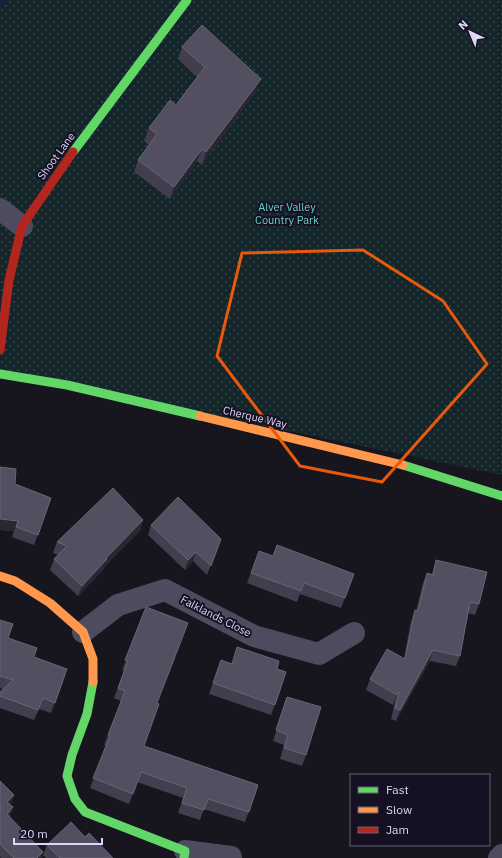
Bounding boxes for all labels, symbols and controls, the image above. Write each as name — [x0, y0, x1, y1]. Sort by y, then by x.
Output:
north arrow — [450, 12, 490, 52]
text: N — [455, 17, 471, 33]
street label: Shoot Lane — [34, 130, 78, 182]
park label: Alver Valley Country Park — [255, 200, 319, 227]
street label: Cherque Way — [222, 403, 289, 431]
street label: Falklands Close — [178, 592, 254, 640]
legend — [350, 774, 490, 846]
text: Fast — [386, 782, 409, 797]
text: Slow — [386, 802, 412, 817]
scale bar — [14, 820, 102, 846]
text: Jam — [386, 822, 409, 837]
text: 20 m — [20, 826, 48, 841]

